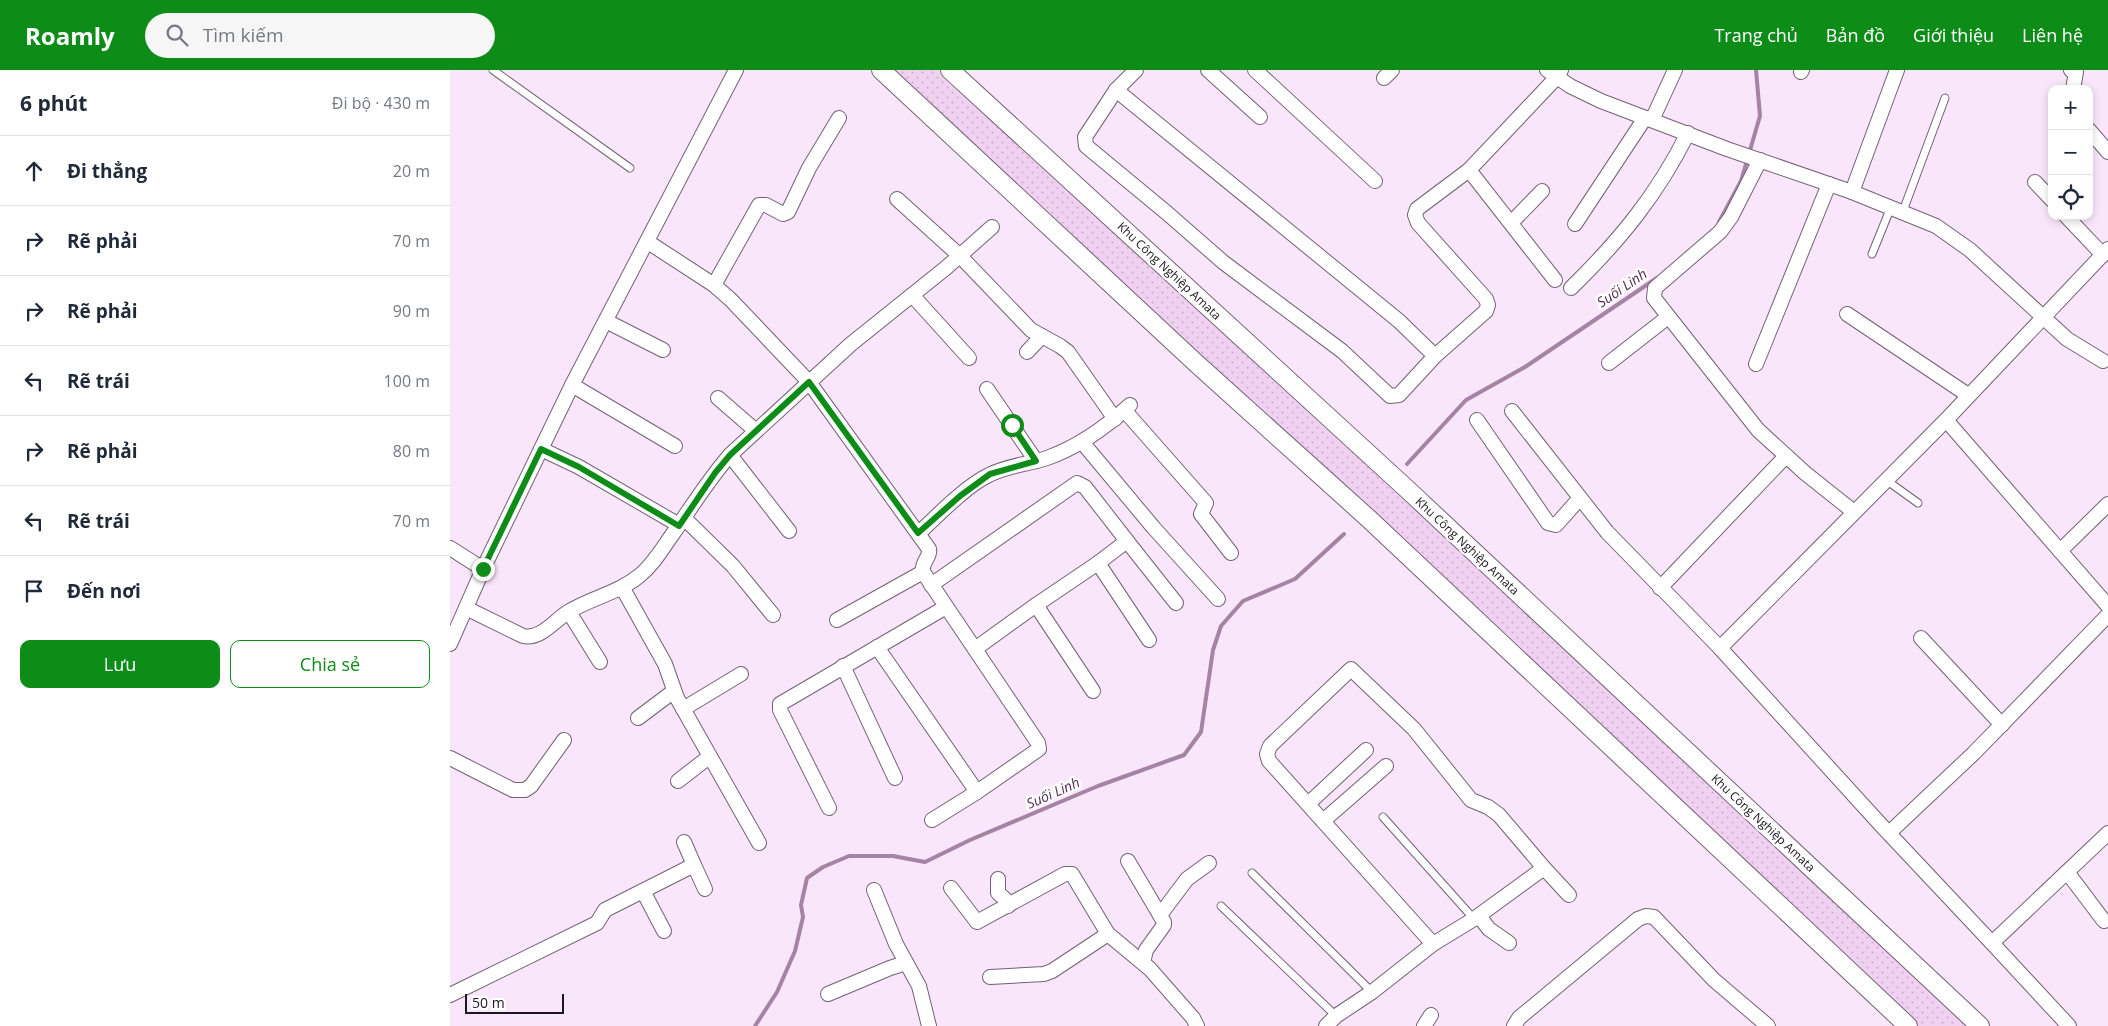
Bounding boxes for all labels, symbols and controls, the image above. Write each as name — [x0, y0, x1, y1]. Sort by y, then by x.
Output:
search box — [145, 13, 495, 58]
text: Roamly — [25, 19, 115, 52]
icon: search — [163, 21, 191, 49]
text: Tìm kiếm — [203, 22, 284, 48]
text: Trang chủ — [1714, 23, 1798, 47]
text: Bản đồ — [1826, 23, 1885, 47]
text: Giới thiệu — [1913, 23, 1994, 47]
text: Liên hệ — [2022, 23, 2083, 47]
map controls — [2048, 85, 2093, 220]
button: + — [2048, 85, 2093, 130]
text: 6 phút — [20, 89, 87, 117]
text: Đi bộ · 430 m — [332, 92, 430, 114]
button: − — [2048, 130, 2093, 175]
icon: ahead — [20, 157, 48, 185]
text: Đi thẳng — [67, 158, 147, 184]
text: 20 m — [393, 160, 430, 182]
button: locate — [2048, 175, 2093, 220]
street label: Khu Công Nghiệp Amata — [1114, 218, 1225, 323]
icon: right — [20, 227, 48, 255]
text: Rẽ phải — [67, 228, 138, 254]
text: 70 m — [393, 230, 430, 252]
water label: Suối Linh — [1593, 264, 1650, 311]
icon: right — [20, 297, 48, 325]
text: Rẽ phải — [67, 298, 138, 324]
text: 90 m — [393, 300, 430, 322]
icon: left — [20, 367, 48, 395]
text: Rẽ trái — [67, 368, 130, 394]
text: 100 m — [384, 370, 430, 392]
route start — [1001, 414, 1024, 437]
icon: right — [20, 437, 48, 465]
text: Rẽ phải — [67, 438, 138, 464]
text: 80 m — [393, 440, 430, 462]
street label: Khu Công Nghiệp Amata — [1412, 493, 1523, 598]
icon: left — [20, 507, 48, 535]
text: Rẽ trái — [67, 508, 130, 534]
text: 70 m — [393, 510, 430, 532]
route end — [472, 558, 495, 581]
icon: arrive — [20, 577, 48, 605]
text: Đến nơi — [67, 578, 141, 604]
button: Lưu — [20, 640, 220, 688]
button: Chia sẻ — [230, 640, 430, 688]
street label: Khu Công Nghiệp Amata — [1708, 770, 1819, 875]
water label: Suối Linh — [1023, 772, 1082, 813]
scale bar — [465, 991, 564, 1014]
text: 50 m — [472, 993, 505, 1012]

